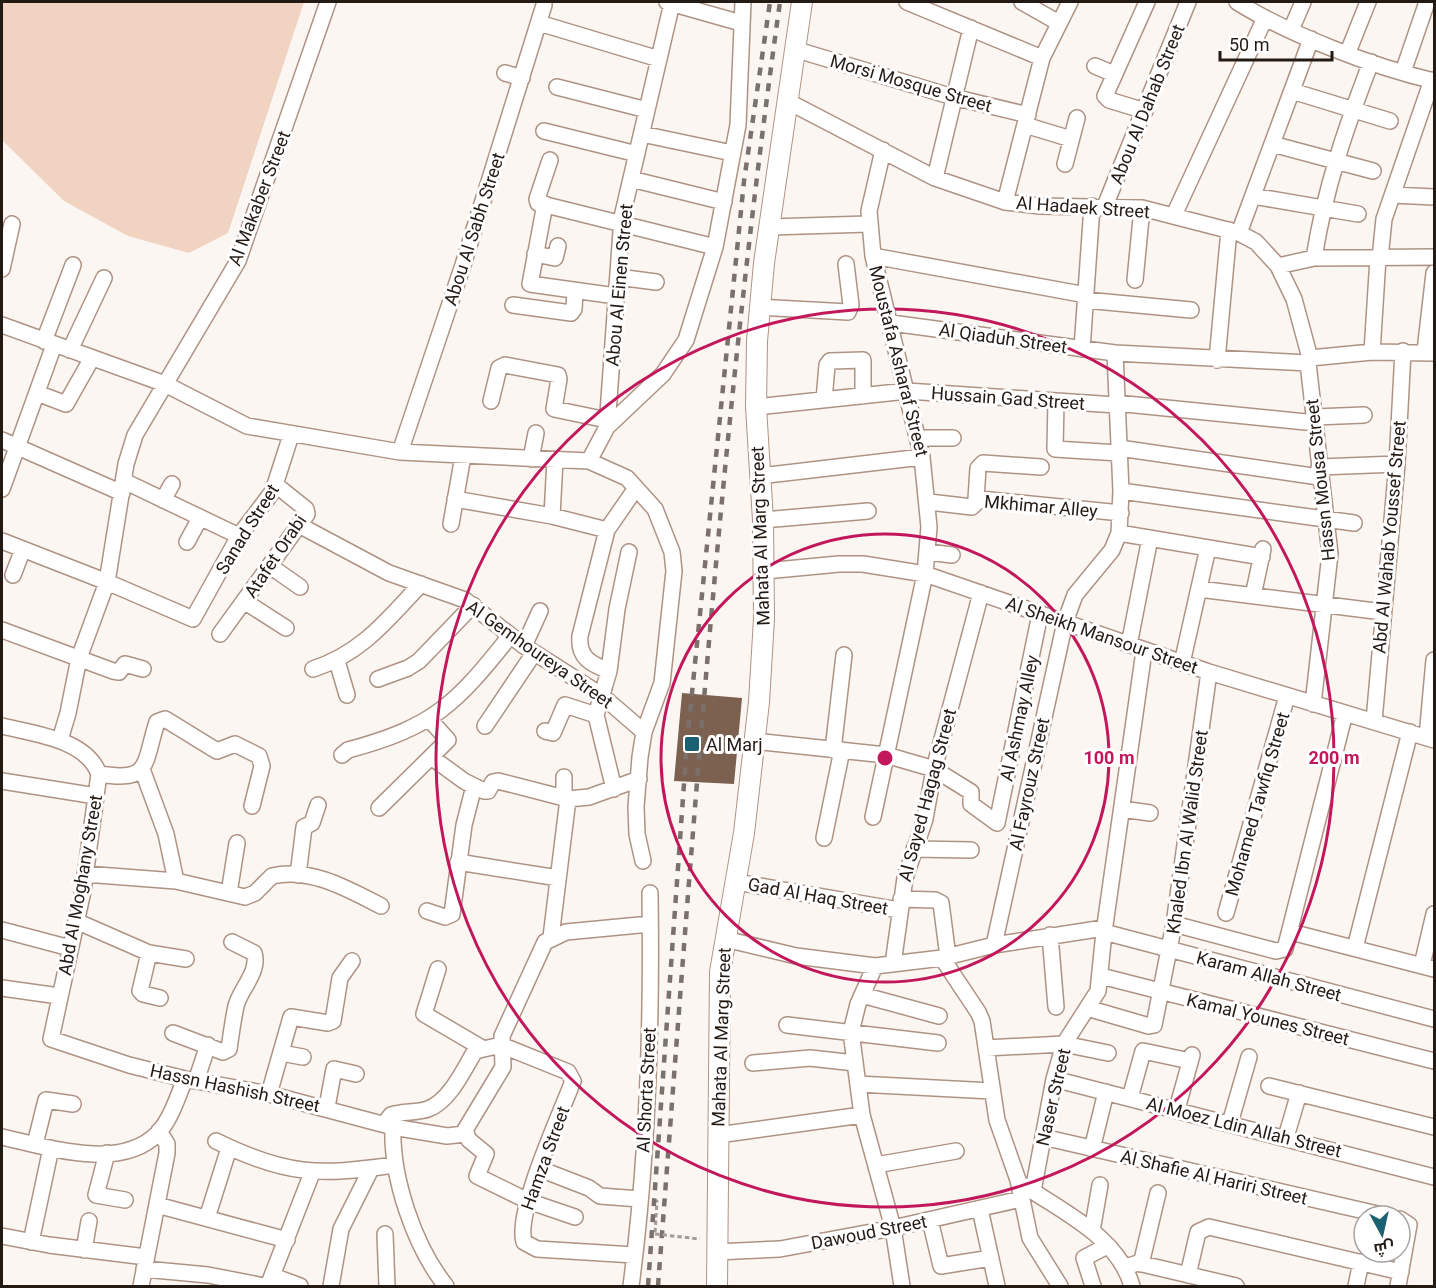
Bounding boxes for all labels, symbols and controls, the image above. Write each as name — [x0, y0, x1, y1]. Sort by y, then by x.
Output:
street label: Abou Al Dahab Street — [1105, 21, 1189, 187]
scale bar — [1220, 24, 1332, 62]
text: 50 m — [1229, 34, 1269, 55]
street label: Morsi Mosque Street — [828, 50, 994, 116]
street label: Al Makaber Street — [224, 128, 294, 268]
street label: Abou Al Sabh Street — [439, 150, 509, 308]
street label: Al Hadaek Street — [1016, 192, 1151, 222]
street label: Abou Al Einen Street — [601, 203, 637, 367]
street label: Moustafa Asharaf Street — [865, 263, 933, 459]
street label: Al Qiaduh Street — [938, 319, 1068, 357]
street label: Hussain Gad Street — [930, 382, 1086, 414]
street label: Hassn Mousa Street — [1301, 398, 1339, 562]
street label: Abd Al Wahab Youssef Street — [1368, 420, 1410, 654]
street label: Mahata Al Marg Street — [746, 446, 774, 626]
street label: Sanad Street — [211, 480, 283, 578]
street label: Mkhimar Alley — [983, 491, 1099, 521]
street label: Atafet Orabi — [240, 510, 310, 602]
street label: Al Sheikh Mansour Street — [1003, 592, 1201, 678]
street label: Al Gemhoureya Street — [463, 596, 617, 712]
street label: Al Ashmay Alley — [995, 653, 1043, 783]
street label: Al Sayed Hagag Street — [894, 706, 960, 884]
street label: Mohamed Tawfiq Street — [1221, 709, 1293, 898]
street label: Al Fayrouz Street — [1005, 715, 1053, 852]
street label: Khaled Ibn Al Walid Street — [1162, 729, 1212, 935]
place label: Al Marj — [706, 734, 763, 755]
marker: Al Marj — [683, 735, 701, 753]
text: 100 m — [1083, 747, 1135, 768]
text: 200 m — [1308, 747, 1360, 768]
centre of rings — [875, 748, 895, 768]
street label: Abd Al Moghany Street — [54, 793, 106, 977]
street label: Gad Al Haq Street — [746, 873, 890, 919]
street label: Mahata Al Marg Street — [707, 947, 735, 1127]
street label: Karam Allah Street — [1194, 947, 1344, 1005]
street label: Kamal Younes Street — [1185, 989, 1351, 1049]
street label: Al Shorta Street — [632, 1027, 660, 1153]
street label: Naser Street — [1032, 1046, 1074, 1148]
street label: Hassn Hashish Street — [148, 1060, 322, 1116]
street label: Al Moez Ldin Allah Street — [1144, 1093, 1344, 1161]
street label: Hamza Street — [516, 1103, 574, 1213]
street label: Al Shafie Al Hariri Street — [1119, 1145, 1310, 1209]
north arrow — [1352, 1204, 1412, 1264]
street label: Dawoud Street — [809, 1210, 929, 1254]
text: ش — [1373, 1238, 1396, 1259]

